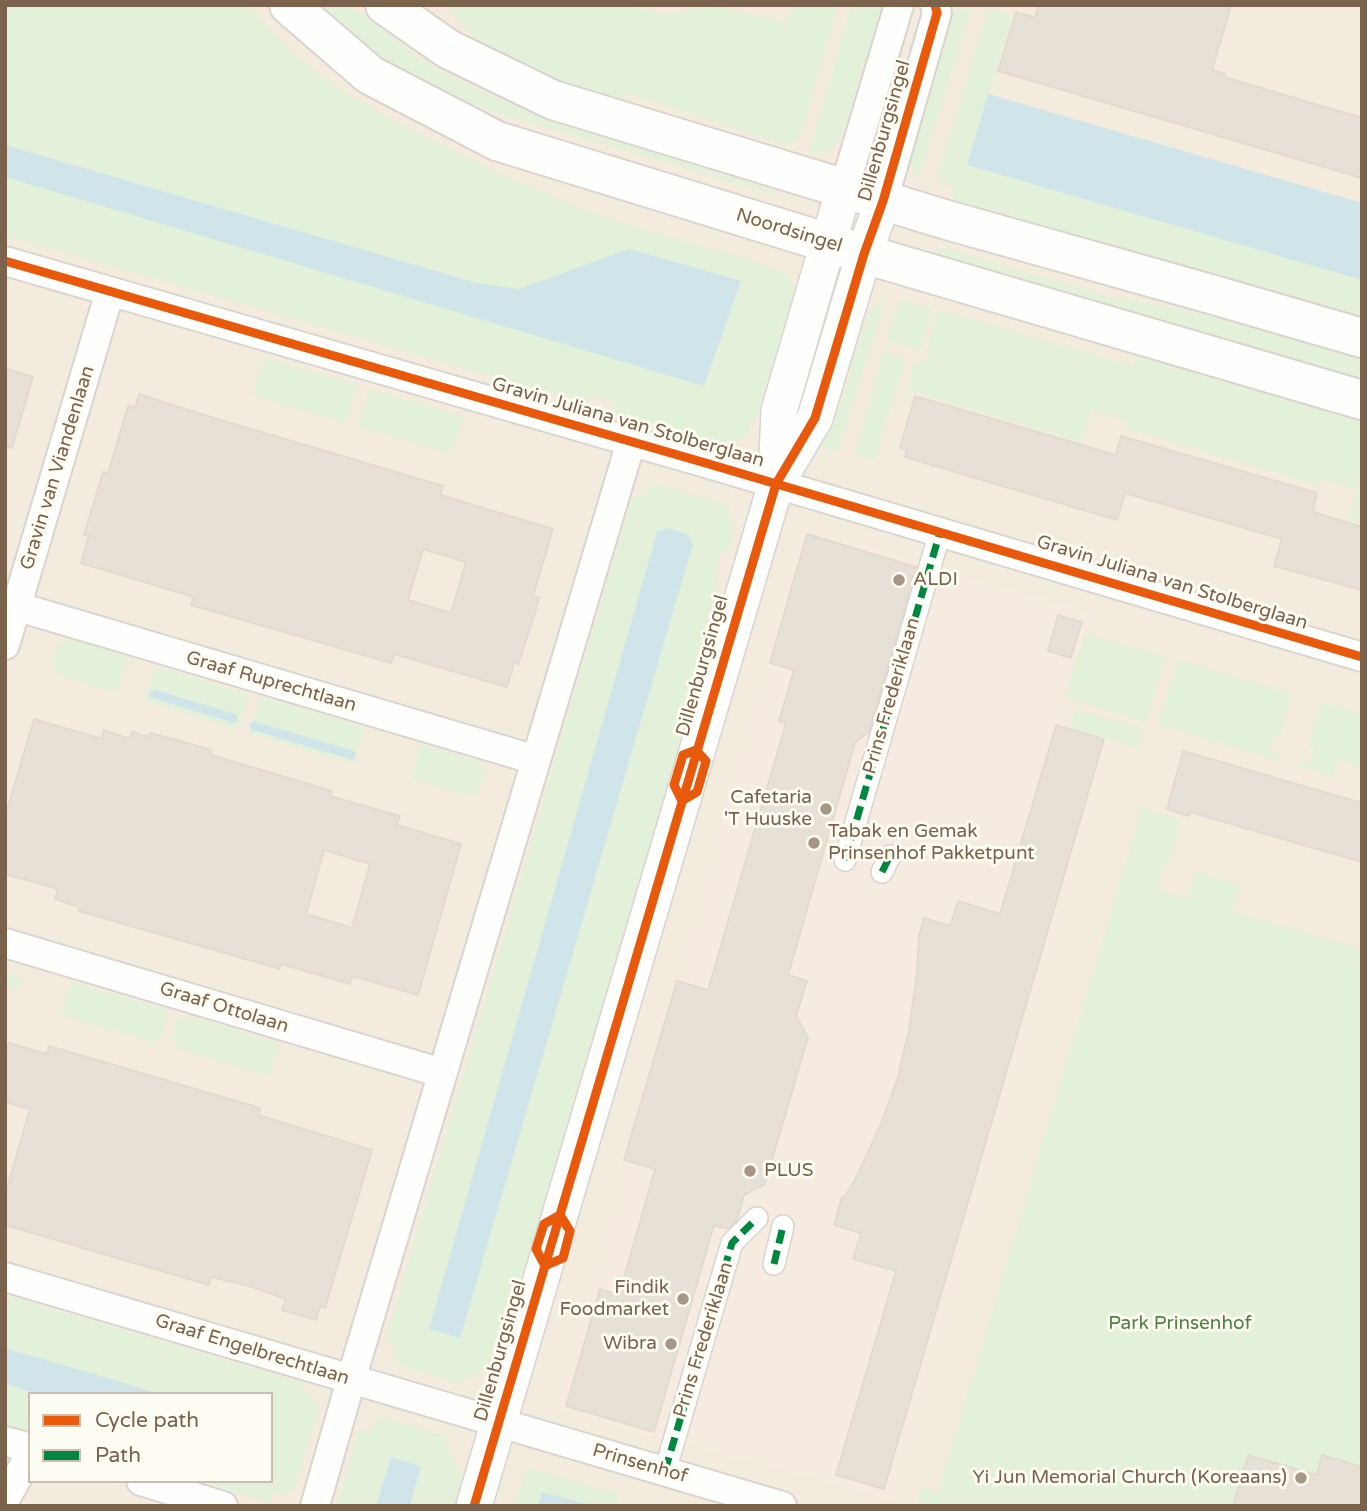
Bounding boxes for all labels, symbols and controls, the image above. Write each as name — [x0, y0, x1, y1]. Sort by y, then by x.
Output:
street label: Dillenburgsingel — [854, 58, 916, 204]
street label: Noordsingel — [733, 204, 845, 258]
street label: Gravin van Viandenlaan — [16, 363, 100, 573]
street label: Gravin Juliana van Stolberglaan — [489, 373, 767, 473]
street label: Gravin Juliana van Stolberglaan — [1034, 531, 1310, 635]
place label: ALDI — [913, 569, 958, 591]
marker: ALDI — [891, 572, 907, 588]
street label: Dillenburgsingel — [672, 593, 734, 739]
street label: Prins Frederiklaan — [859, 615, 925, 777]
street label: Graaf Ruprechtlaan — [183, 647, 359, 717]
place label: Cafetaria 'T Huuske — [724, 787, 812, 831]
marker: Cafetaria 'T Huuske — [818, 801, 834, 817]
place label: Tabak en Gemak Prinsenhof Pakketpunt — [828, 821, 1035, 865]
marker: Tabak en Gemak Prinsenhof Pakketpunt — [806, 835, 822, 851]
street label: Graaf Ottolaan — [157, 978, 291, 1038]
place label: PLUS — [764, 1160, 813, 1182]
marker: PLUS — [742, 1163, 758, 1179]
street label: Prins Frederiklaan — [669, 1259, 739, 1421]
place label: Findik Foodmarket — [560, 1277, 669, 1321]
street label: Dillenburgsingel — [470, 1278, 532, 1424]
marker: Findik Foodmarket — [675, 1291, 691, 1307]
street label: Graaf Engelbrechtlaan — [152, 1310, 352, 1390]
park label: Park Prinsenhof — [1108, 1313, 1252, 1335]
place label: Wibra — [603, 1333, 657, 1355]
marker: Wibra — [663, 1336, 679, 1352]
legend — [28, 1392, 273, 1483]
text: Cycle path — [95, 1408, 199, 1433]
street label: Prinsenhof — [590, 1440, 690, 1488]
text: Path — [95, 1443, 141, 1468]
place label: Yi Jun Memorial Church (Koreaans) — [972, 1467, 1287, 1489]
marker: Yi Jun Memorial Church (Koreaans) — [1293, 1470, 1309, 1486]

